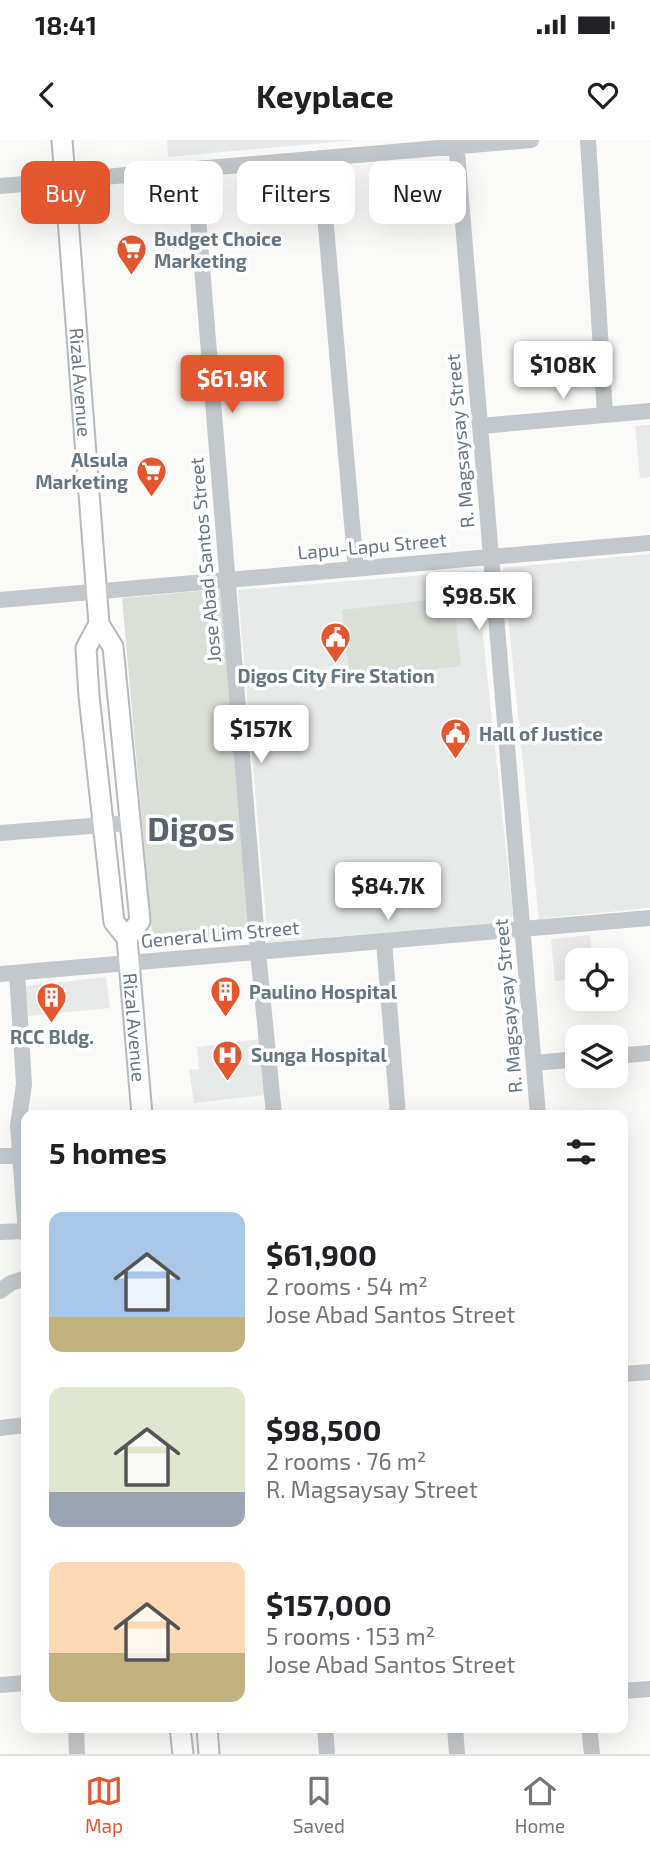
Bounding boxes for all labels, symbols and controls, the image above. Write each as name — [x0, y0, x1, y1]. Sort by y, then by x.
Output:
text: 18:41 — [35, 9, 97, 40]
icon: back — [28, 76, 66, 114]
text: Keyplace — [256, 76, 394, 114]
icon: heart — [584, 76, 622, 114]
chip: Buy — [21, 161, 110, 224]
chip: Rent — [124, 161, 223, 224]
chip: Filters — [237, 161, 355, 224]
chip: New — [369, 161, 466, 224]
place label: Budget Choice Marketing — [154, 227, 282, 272]
supermarket icon: Budget Choice Marketing — [114, 233, 148, 277]
street label: Rizal Avenue — [65, 327, 97, 438]
pin: $108K — [514, 342, 612, 401]
text: $108K — [530, 350, 596, 378]
street label: R. Magsaysay Street — [440, 353, 479, 529]
pin: $61.9K — [175, 356, 289, 415]
text: $61.9K — [197, 364, 267, 392]
place label: Alsula Marketing — [35, 448, 128, 493]
supermarket icon: Alsula Marketing — [134, 454, 168, 498]
street label: Jose Abad Santos Street — [184, 456, 225, 664]
street label: Lapu-Lapu Street — [296, 528, 448, 563]
pin: $98.5K — [422, 573, 536, 632]
text: $98.5K — [442, 581, 516, 609]
public building icon: Digos City Fire Station — [319, 620, 353, 664]
place label: Digos City Fire Station — [237, 664, 435, 688]
pin: $157K — [212, 706, 310, 765]
text: $157K — [230, 714, 292, 742]
public building icon: Hall of Justice — [439, 717, 473, 761]
place label: Hall of Justice — [479, 722, 603, 745]
district label: Digos — [147, 808, 235, 848]
pin: $84.7K — [331, 862, 445, 922]
text: $84.7K — [351, 871, 425, 899]
street label: General Lim Street — [140, 915, 300, 952]
street label: R. Magsaysay Street — [488, 918, 527, 1094]
map controls — [565, 948, 628, 1088]
button: locate — [565, 948, 628, 1011]
street label: Rizal Avenue — [119, 972, 151, 1083]
building icon: Paulino Hospital — [209, 975, 243, 1019]
place label: Paulino Hospital — [249, 980, 398, 1003]
building icon: RCC Bldg. — [35, 981, 69, 1025]
place label: RCC Bldg. — [10, 1025, 94, 1048]
button: layers — [565, 1025, 628, 1088]
hospital icon: Sunga Hospital — [211, 1038, 245, 1082]
place label: Sunga Hospital — [251, 1043, 387, 1066]
icon: filters — [562, 1133, 600, 1171]
text: 5 homes — [49, 1134, 167, 1170]
text: $61,900 — [266, 1236, 377, 1272]
icon: home — [105, 1240, 189, 1324]
text: 2 rooms · 54 m² — [266, 1272, 428, 1300]
text: Jose Abad Santos Street — [266, 1300, 515, 1328]
text: $98,500 — [266, 1411, 381, 1447]
icon: home — [105, 1415, 189, 1499]
text: 2 rooms · 76 m² — [266, 1447, 426, 1475]
text: R. Magsaysay Street — [266, 1475, 478, 1503]
text: $157,000 — [266, 1586, 392, 1622]
icon: home — [105, 1590, 189, 1674]
text: 5 rooms · 153 m² — [266, 1622, 435, 1650]
text: Jose Abad Santos Street — [266, 1650, 515, 1678]
tab: Map — [85, 1772, 123, 1837]
tab: Saved — [293, 1772, 345, 1837]
tab: Home — [515, 1772, 565, 1837]

